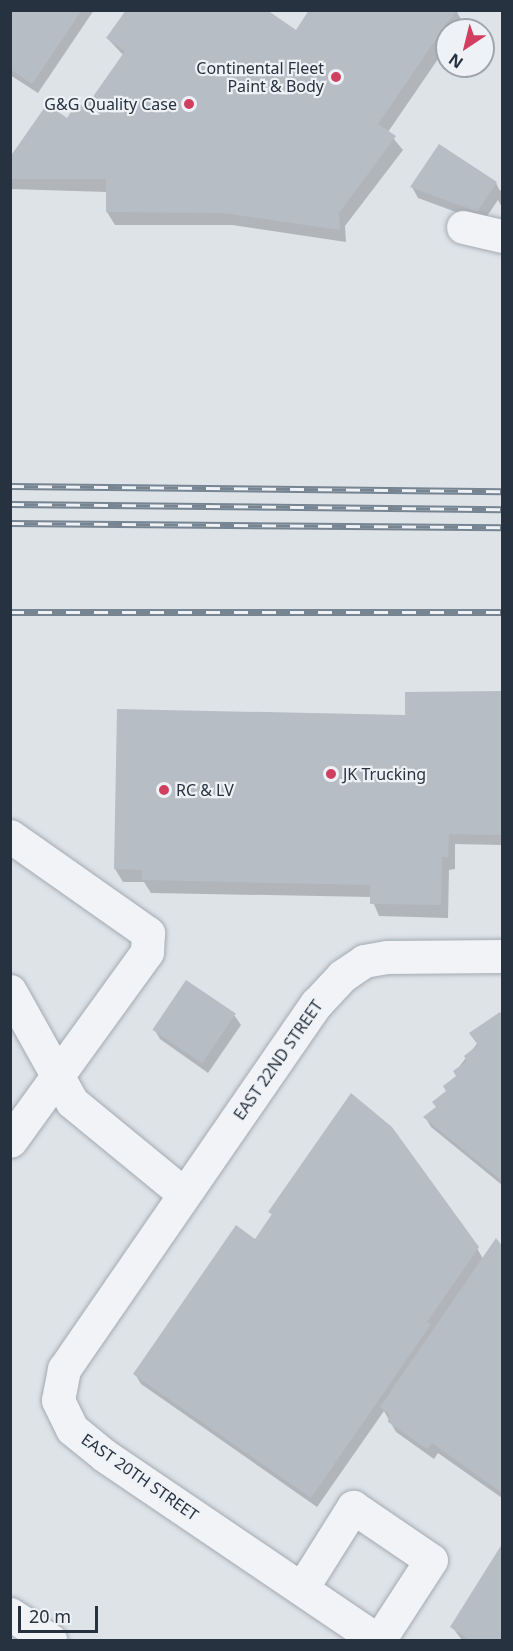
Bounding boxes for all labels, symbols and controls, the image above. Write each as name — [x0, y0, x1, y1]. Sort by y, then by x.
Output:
north arrow — [435, 18, 495, 78]
text: N — [444, 48, 467, 74]
place label: Continental Fleet Paint & Body — [196, 58, 324, 96]
marker: Continental Fleet Paint & Body — [329, 70, 343, 84]
place label: G&G Quality Case — [44, 94, 177, 114]
marker: G&G Quality Case — [182, 97, 196, 111]
place label: JK Trucking — [343, 764, 426, 784]
marker: JK Trucking — [324, 767, 338, 781]
place label: RC & LV — [176, 780, 234, 800]
marker: RC & LV — [157, 783, 171, 797]
street label: EAST 22ND STREET — [230, 997, 326, 1123]
street label: EAST 20TH STREET — [78, 1429, 202, 1525]
scale bar — [21, 1594, 100, 1632]
text: 20 m — [29, 1604, 71, 1628]

